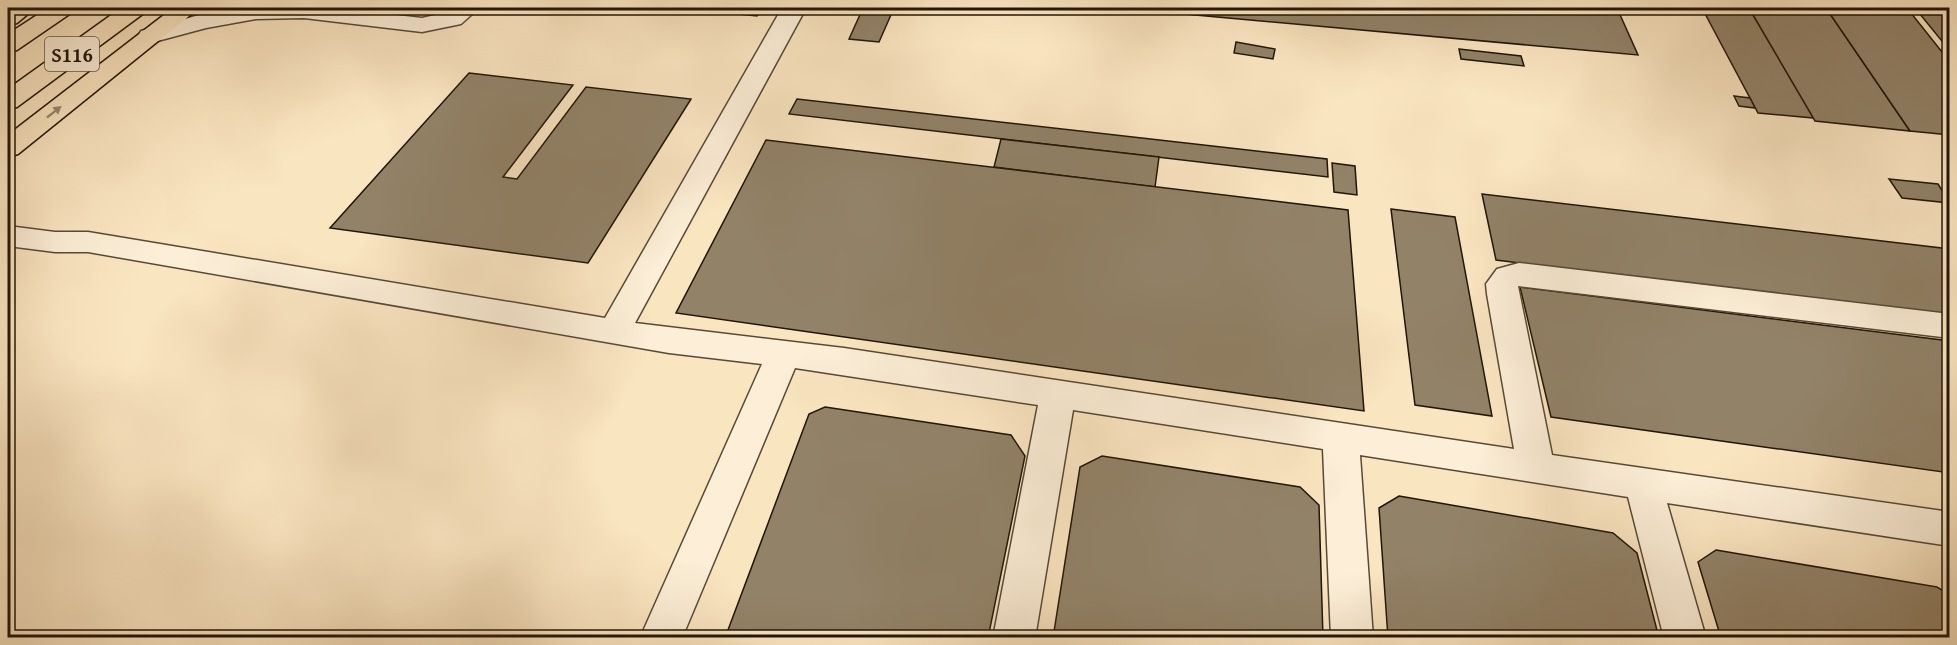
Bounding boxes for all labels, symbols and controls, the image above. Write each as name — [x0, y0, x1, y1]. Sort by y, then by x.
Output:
road number: S116 — [45, 37, 99, 71]
one-way arrow — [46, 106, 61, 118]

